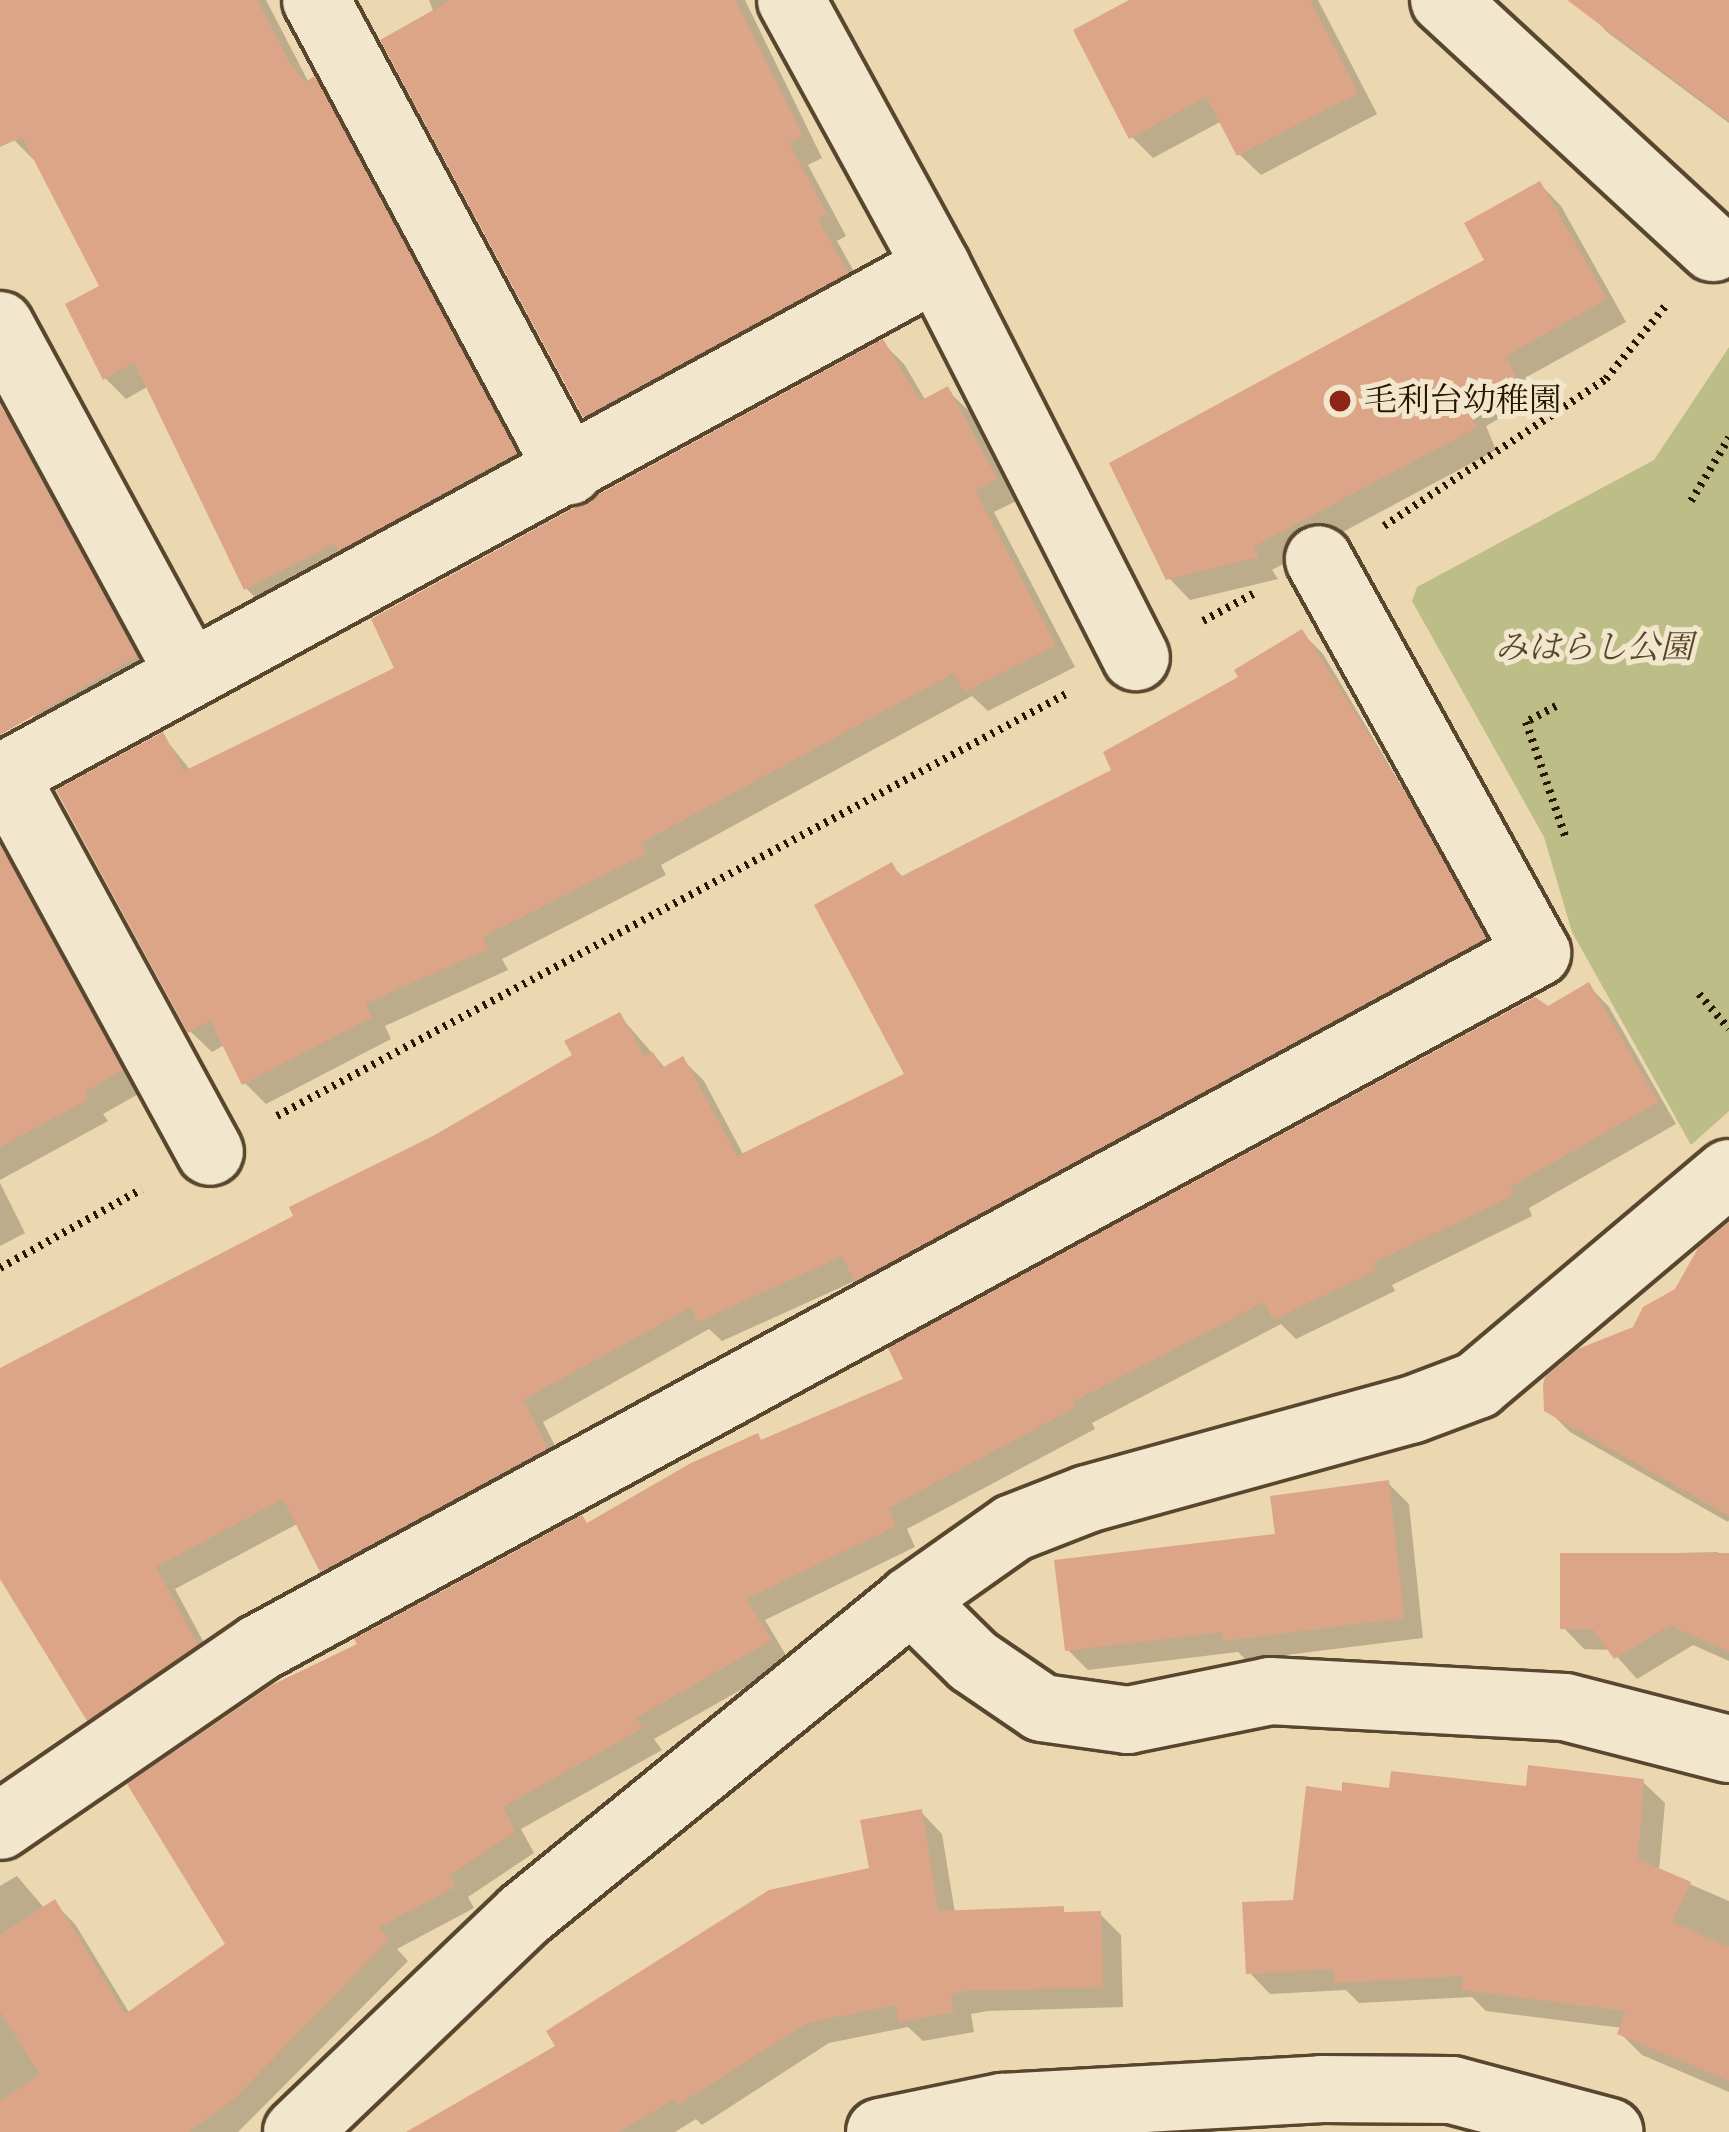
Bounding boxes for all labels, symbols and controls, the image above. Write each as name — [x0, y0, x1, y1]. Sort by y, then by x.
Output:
place label: 毛利台幼稚園 — [1364, 381, 1562, 421]
marker: 毛利台幼稚園 — [1327, 388, 1353, 414]
park label: みはらし公園 — [1495, 628, 1693, 668]

